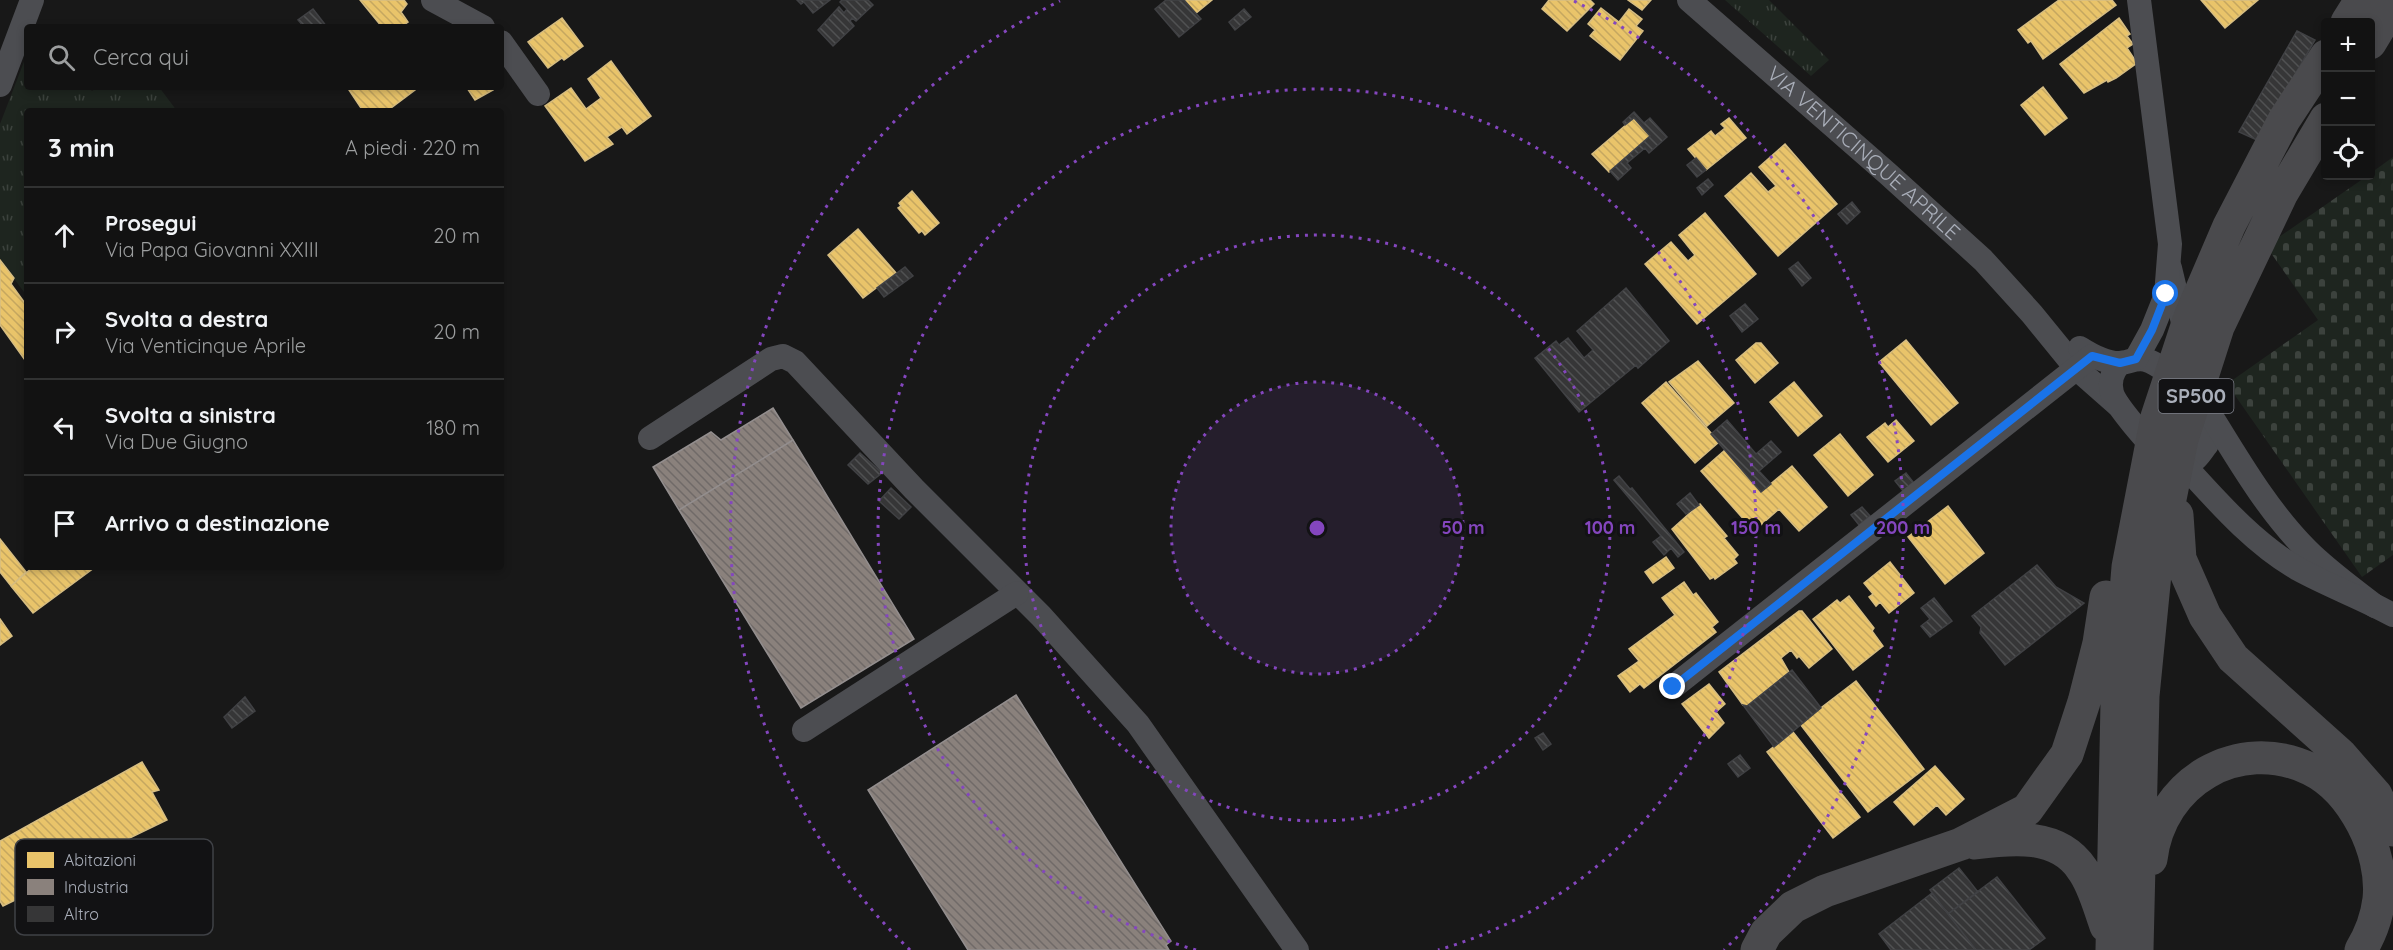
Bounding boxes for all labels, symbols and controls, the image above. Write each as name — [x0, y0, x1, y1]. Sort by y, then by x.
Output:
map controls — [2321, 18, 2375, 180]
button: + — [2321, 18, 2375, 72]
search box — [24, 24, 504, 90]
icon: search — [45, 41, 78, 74]
text: Cerca qui — [93, 43, 189, 71]
street label: VIA VENTICINQUE APRILE — [1762, 60, 1966, 245]
button: − — [2321, 72, 2375, 126]
button: locate — [2321, 126, 2375, 180]
text: 3 min — [48, 131, 115, 164]
text: A piedi · 220 m — [345, 135, 480, 160]
text: Prosegui — [105, 209, 197, 237]
icon: ahead — [48, 219, 81, 252]
text: 20 m — [433, 223, 480, 248]
text: Via Papa Giovanni XXIII — [105, 237, 319, 262]
route start — [2152, 280, 2178, 306]
text: Svolta a destra — [105, 305, 268, 333]
icon: right — [48, 315, 81, 348]
text: 20 m — [433, 319, 480, 344]
text: Via Venticinque Aprile — [105, 333, 306, 358]
road number: SP500 — [2158, 379, 2234, 413]
text: Svolta a sinistra — [105, 401, 276, 429]
icon: left — [48, 411, 81, 444]
text: 180 m — [426, 415, 480, 440]
text: Via Due Giugno — [105, 429, 248, 454]
icon: arrive — [48, 507, 81, 540]
text: Arrivo a destinazione — [105, 509, 330, 537]
text: 50 m — [1441, 516, 1485, 539]
text: 100 m — [1585, 516, 1635, 539]
text: 150 m — [1731, 516, 1781, 539]
text: 200 m — [1876, 516, 1930, 539]
centre of rings — [1307, 518, 1327, 538]
route end — [1659, 673, 1685, 699]
legend — [15, 839, 213, 935]
text: Abitazioni — [64, 850, 136, 870]
text: Industria — [64, 877, 129, 897]
text: Altro — [64, 904, 99, 924]

